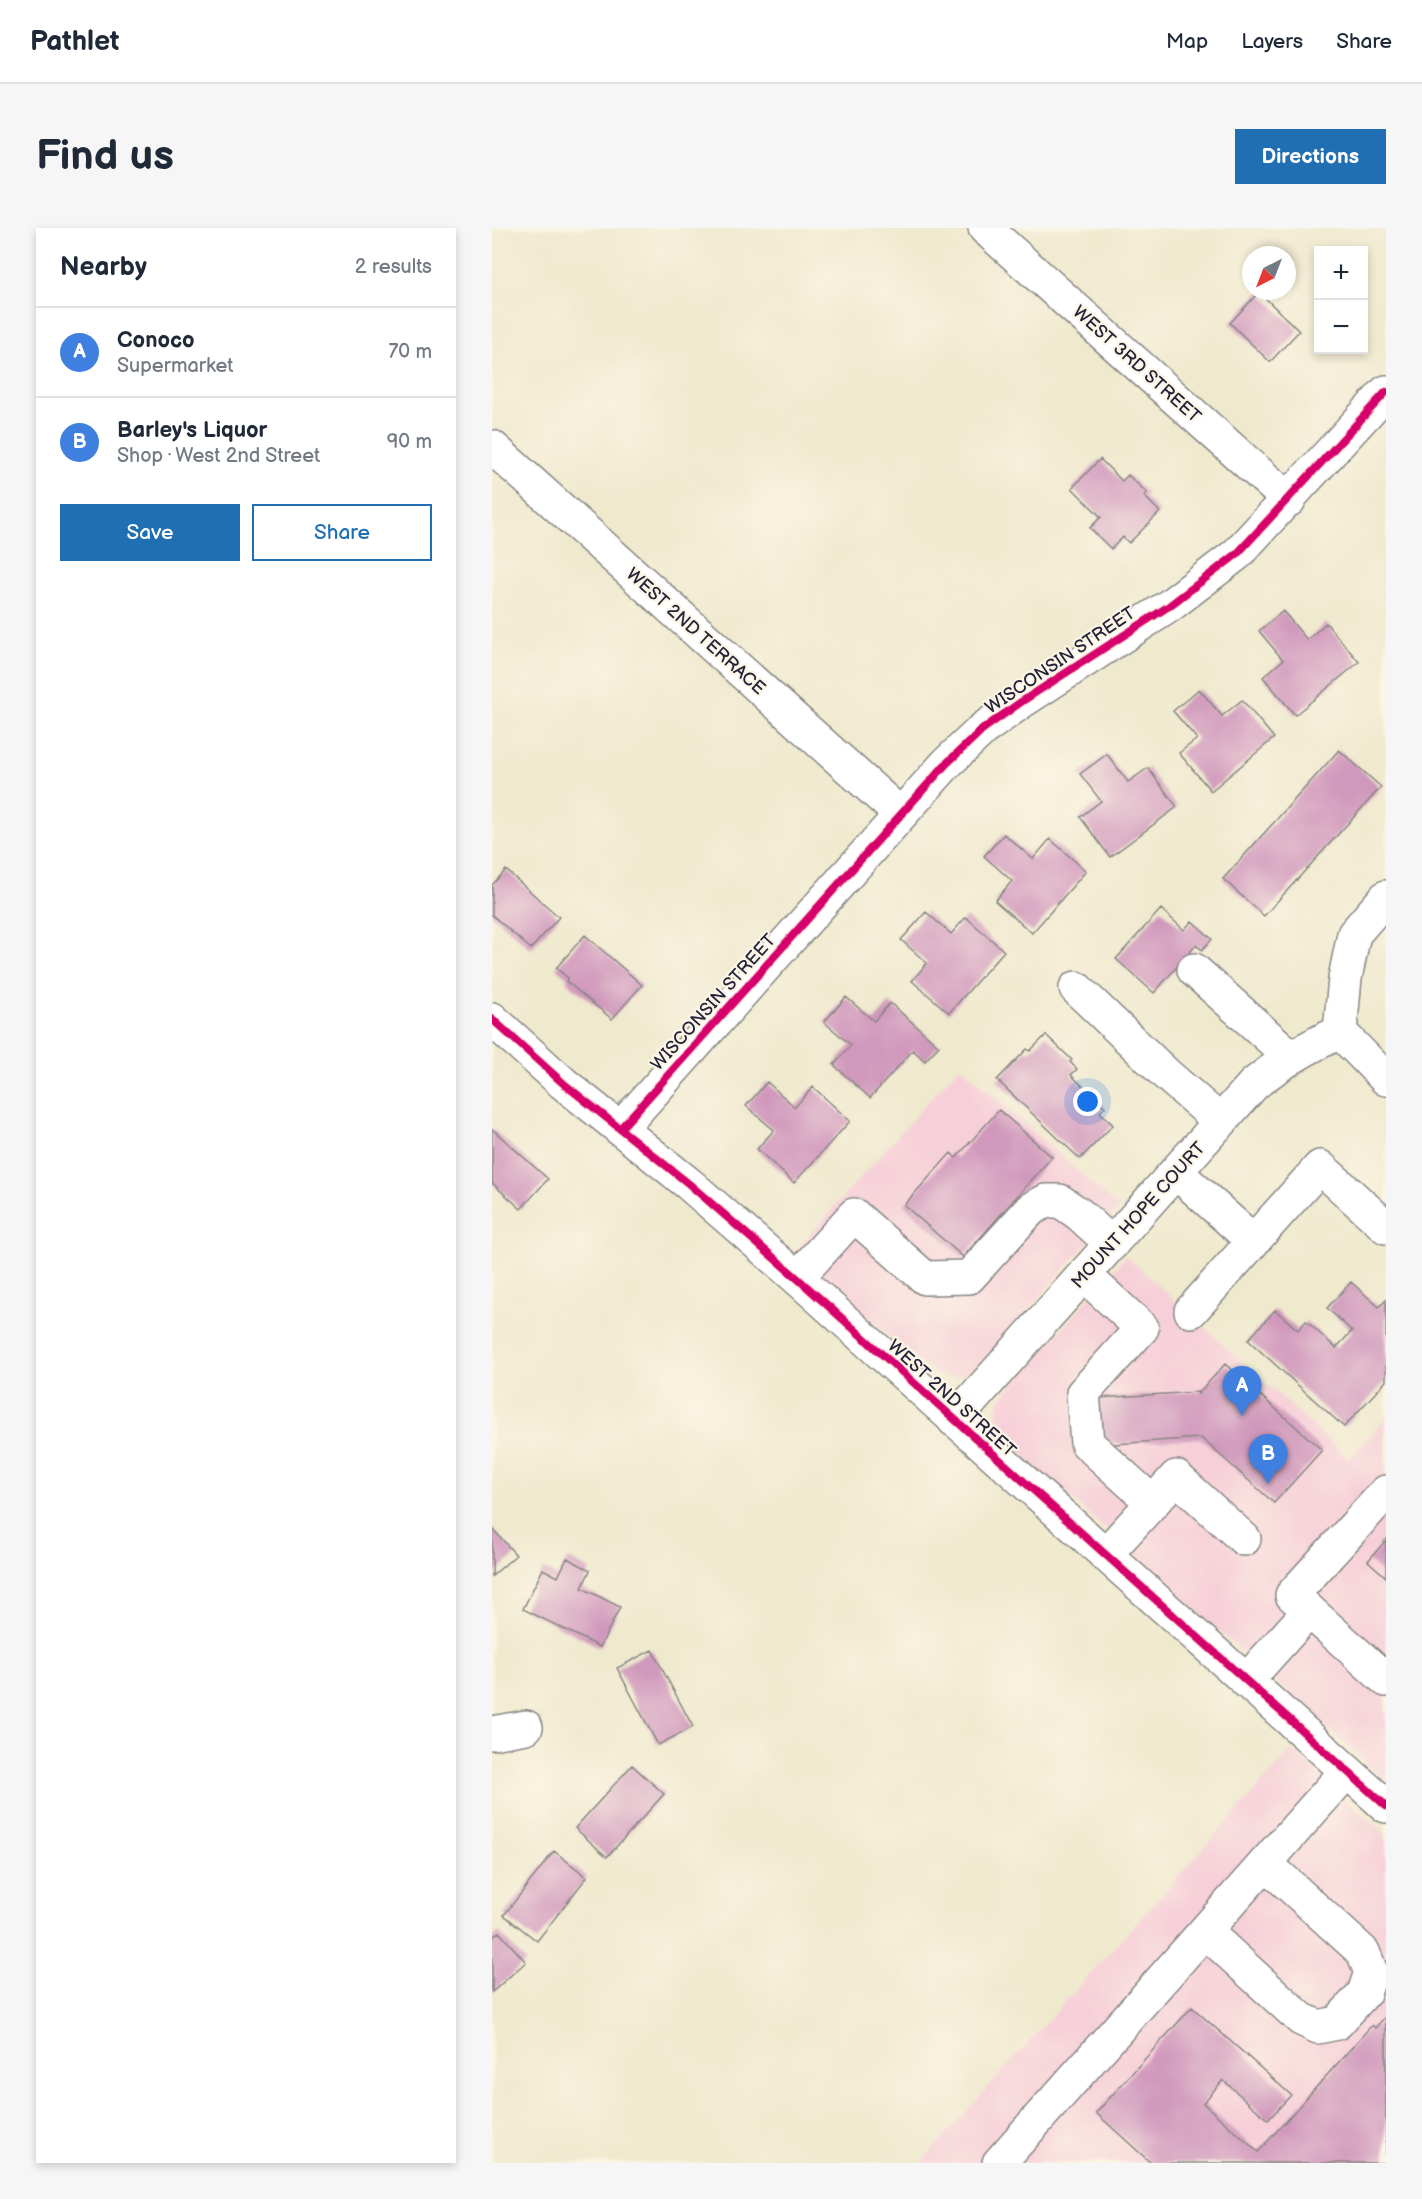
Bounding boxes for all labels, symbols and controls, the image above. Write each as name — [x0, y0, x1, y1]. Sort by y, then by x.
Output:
text: Pathlet — [30, 25, 119, 58]
text: Map — [1166, 29, 1208, 54]
text: Layers — [1241, 29, 1303, 54]
text: Share — [1336, 29, 1392, 54]
button: Directions — [1235, 129, 1386, 184]
text: Find us — [36, 131, 174, 182]
north arrow — [1242, 246, 1296, 300]
map controls — [1314, 246, 1368, 354]
button: + — [1314, 246, 1368, 300]
text: Nearby — [60, 252, 147, 283]
text: 2 results — [355, 255, 432, 279]
button: − — [1314, 300, 1368, 354]
street label: WEST 3RD STREET — [1068, 301, 1205, 427]
text: Conoco — [117, 327, 195, 354]
text: A — [73, 340, 86, 364]
text: 70 m — [388, 340, 432, 364]
text: Supermarket — [117, 354, 233, 378]
text: Barley's Liquor — [117, 417, 267, 444]
text: B — [72, 430, 87, 454]
text: 90 m — [387, 430, 432, 454]
text: Shop · West 2nd Street — [117, 444, 320, 468]
button: Save — [60, 504, 240, 561]
button: Share — [252, 504, 432, 561]
street label: WEST 2ND TERRACE — [622, 564, 770, 699]
street label: WISCONSIN STREET — [981, 602, 1139, 718]
street label: WISCONSIN STREET — [647, 930, 780, 1075]
your location — [1073, 1087, 1102, 1116]
street label: MOUNT HOPE COURT — [1067, 1138, 1210, 1293]
street label: WEST 2ND STREET — [883, 1335, 1020, 1461]
pin: A — [1222, 1366, 1262, 1416]
pin: B — [1248, 1434, 1288, 1484]

